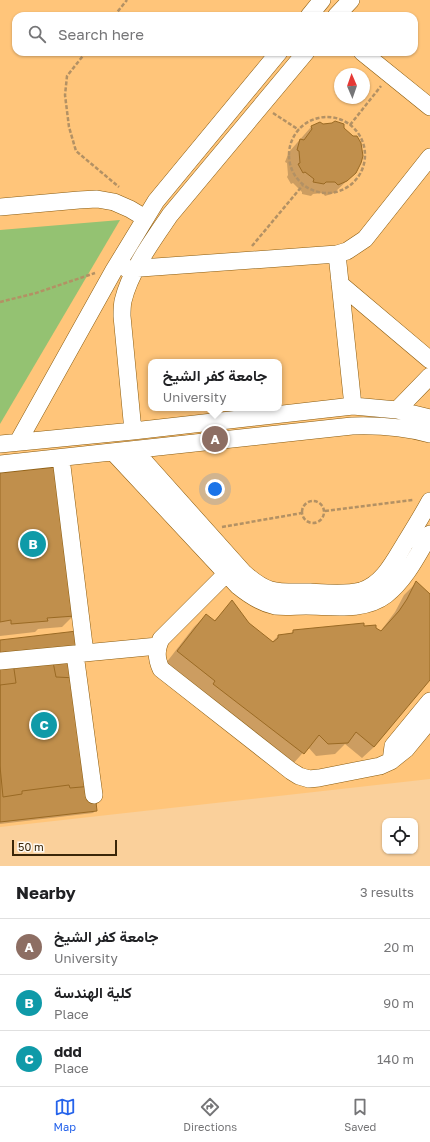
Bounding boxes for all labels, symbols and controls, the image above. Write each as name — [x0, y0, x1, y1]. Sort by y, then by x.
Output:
search box — [12, 12, 418, 56]
icon: search — [26, 23, 48, 45]
text: Search here — [58, 25, 144, 43]
north arrow — [334, 68, 370, 104]
popup — [148, 359, 282, 411]
text: جامعة كفر الشيخ — [163, 366, 267, 384]
text: University — [163, 389, 226, 405]
pin: A — [202, 424, 228, 454]
your location — [205, 479, 225, 499]
pin: B — [20, 529, 46, 559]
pin: C — [31, 710, 57, 740]
map controls — [382, 818, 418, 854]
button: locate — [382, 818, 418, 854]
scale bar — [12, 838, 117, 857]
text: 50 m — [18, 840, 44, 853]
text: Nearby — [16, 882, 76, 903]
text: 3 results — [360, 884, 414, 900]
text: جامعة كفر الشيخ — [54, 927, 159, 945]
text: A — [24, 939, 34, 955]
text: 20 m — [384, 939, 414, 955]
text: University — [54, 950, 118, 966]
text: كلية الهندسة — [54, 983, 132, 1001]
text: B — [24, 995, 34, 1011]
text: 90 m — [383, 995, 414, 1011]
text: Place — [54, 1006, 89, 1022]
text: ddd — [54, 1042, 82, 1060]
text: C — [24, 1051, 34, 1067]
text: 140 m — [377, 1051, 414, 1067]
text: Place — [54, 1060, 89, 1076]
tab: Map — [54, 1096, 76, 1133]
tab: Directions — [183, 1096, 237, 1133]
tab: Saved — [344, 1096, 376, 1133]

